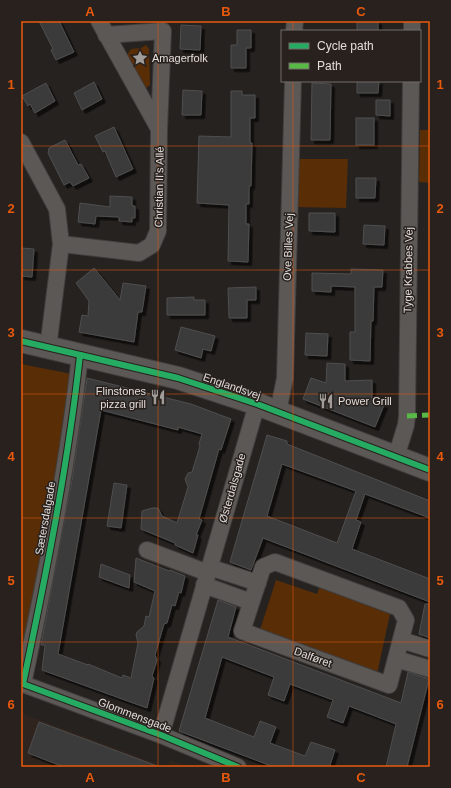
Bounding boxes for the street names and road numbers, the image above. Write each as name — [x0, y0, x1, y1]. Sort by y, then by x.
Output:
street label: Christian II's Allé — [152, 146, 166, 228]
street label: Ove Billes Vej — [281, 213, 295, 281]
street label: Tyge Krabbes Vej — [401, 227, 415, 313]
street label: Englandsvej — [202, 371, 262, 401]
street label: Østerdalsgade — [216, 452, 248, 524]
street label: Sætersdalgade — [33, 480, 57, 556]
street label: Dalføret — [293, 645, 333, 669]
street label: Glommensgade — [97, 695, 173, 735]

